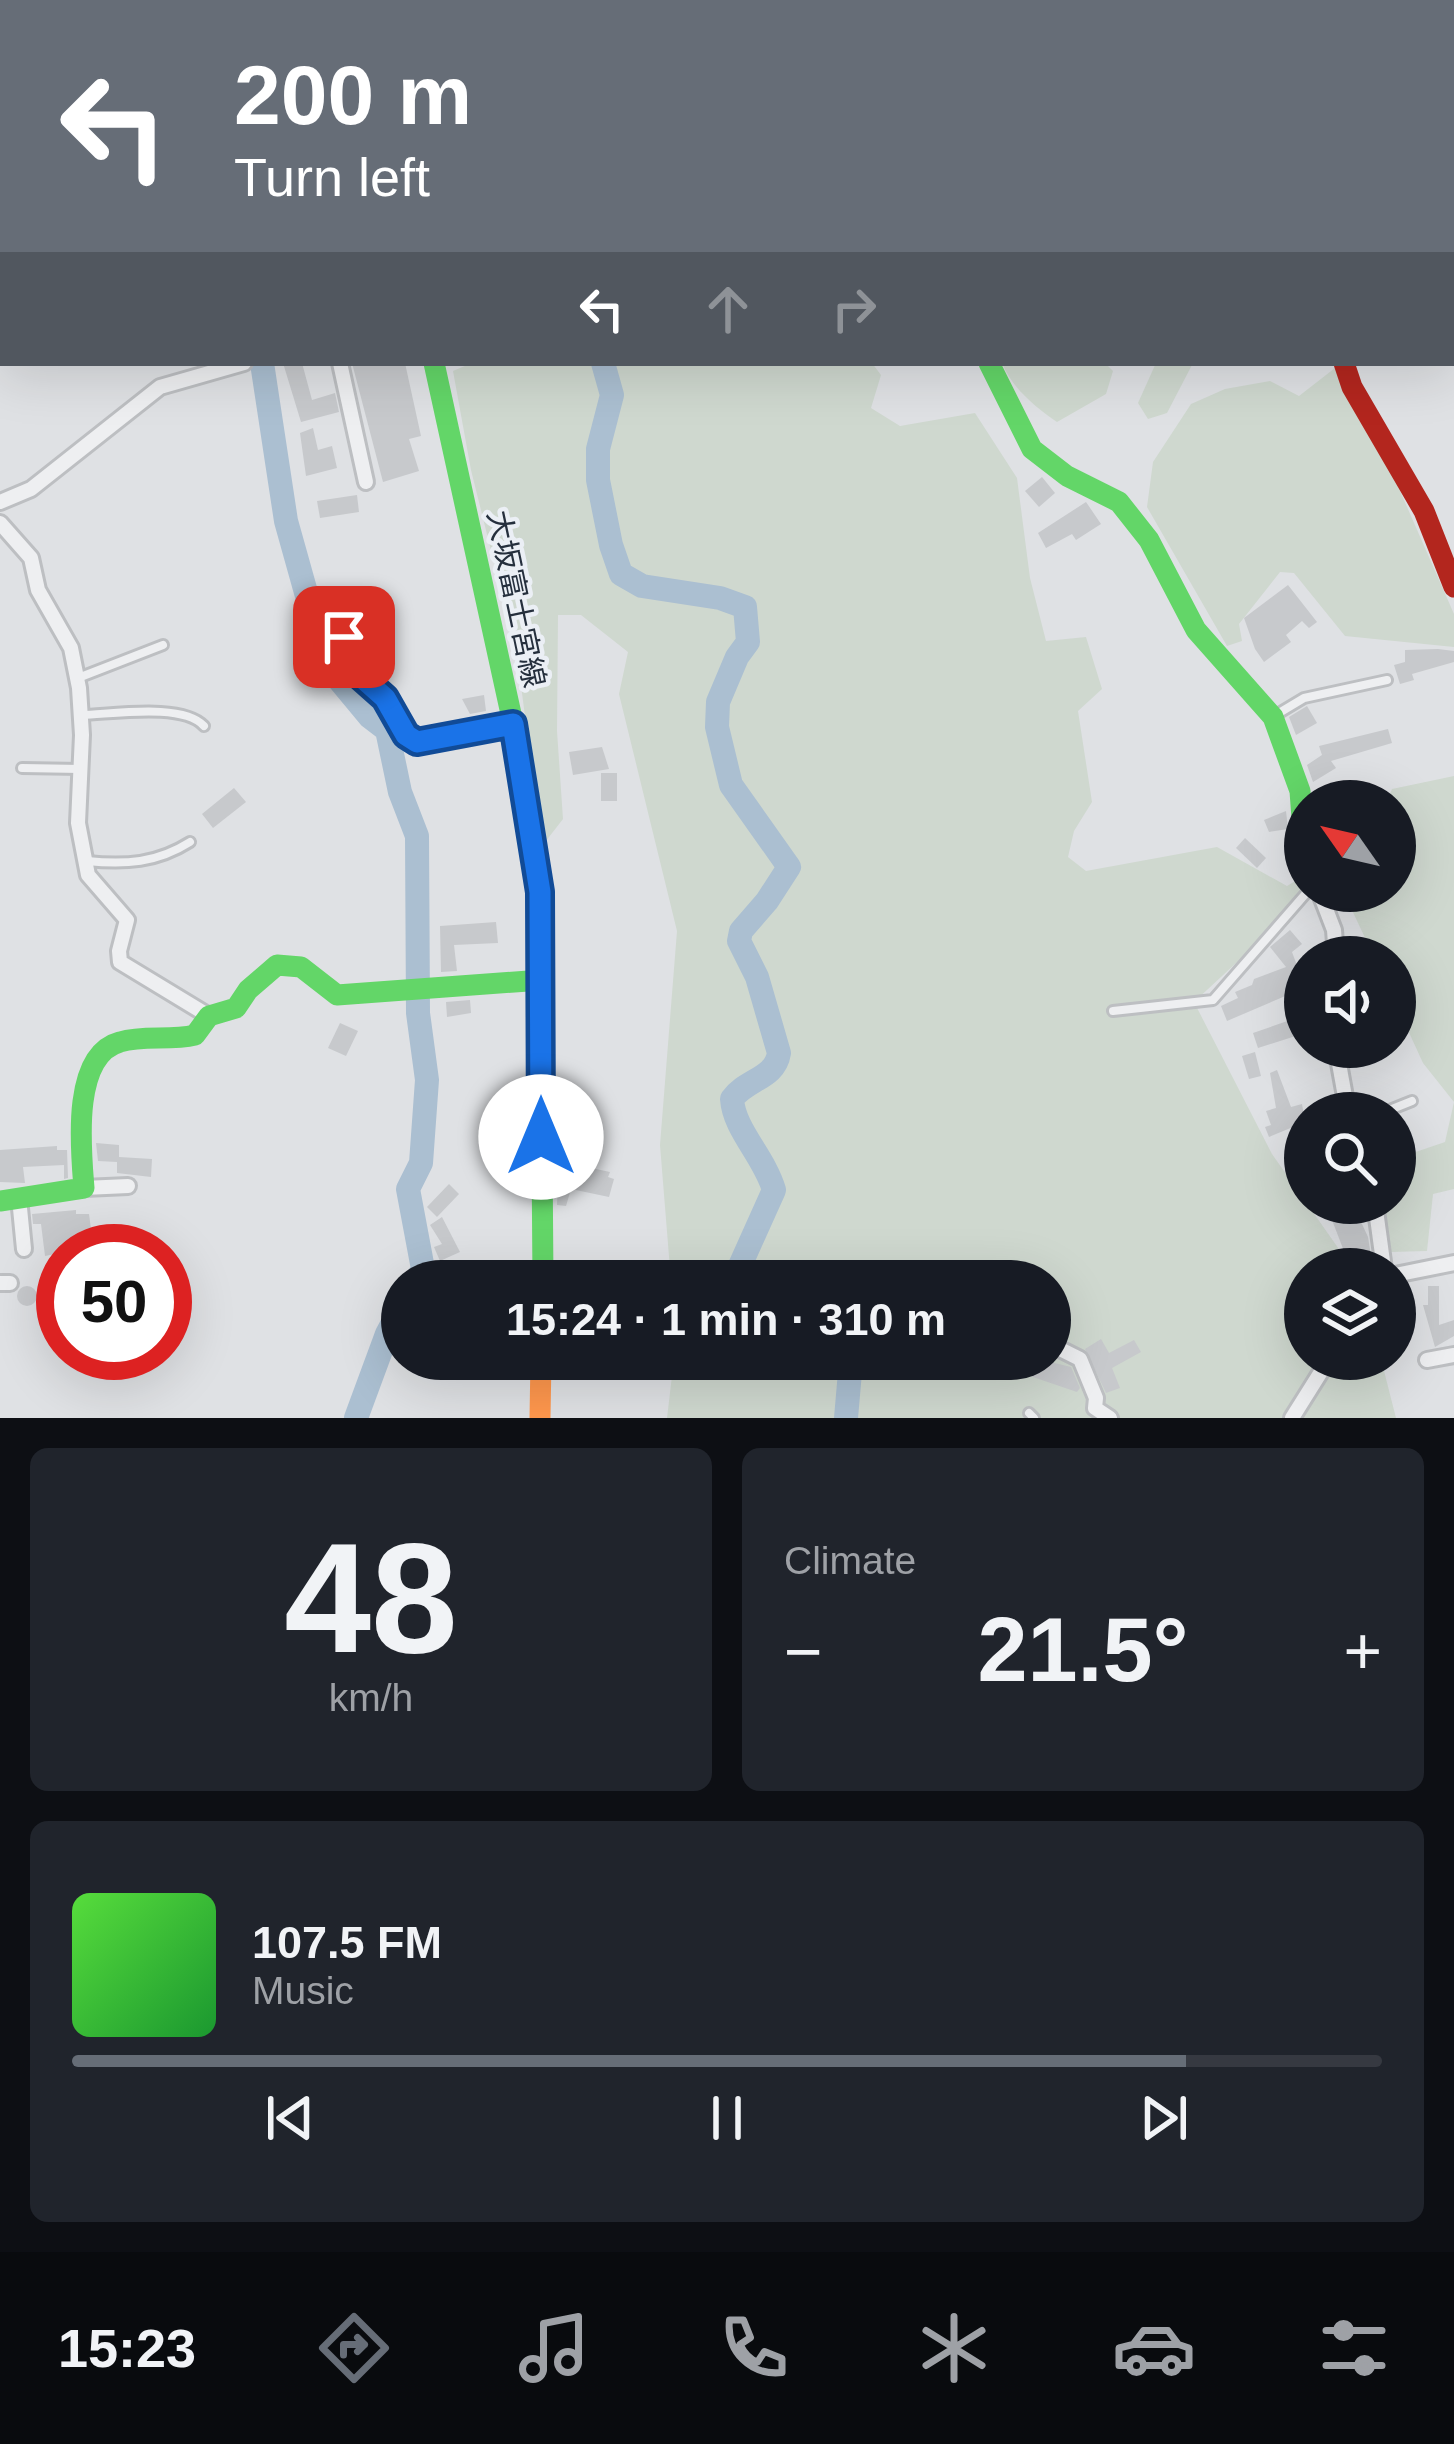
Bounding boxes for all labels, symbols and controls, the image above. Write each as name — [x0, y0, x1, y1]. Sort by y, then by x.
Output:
icon: left — [36, 48, 192, 204]
text: 200 m — [234, 48, 472, 142]
text: Turn left — [234, 147, 430, 207]
icon: left — [569, 276, 635, 342]
icon: ahead — [695, 276, 761, 342]
icon: right — [821, 276, 887, 342]
street label: 大坂富士宮線 — [482, 507, 551, 690]
pin — [293, 586, 395, 688]
icon: arrive — [311, 604, 377, 670]
north arrow — [1284, 780, 1416, 912]
map controls — [1284, 780, 1416, 1380]
button: sound — [1284, 936, 1416, 1068]
position arrow — [478, 1074, 604, 1200]
button: search — [1284, 1092, 1416, 1224]
speed limit sign: 50 — [36, 1224, 192, 1380]
button: layers — [1284, 1248, 1416, 1380]
text: 15:24 · 1 min · 310 m — [506, 1294, 946, 1345]
text: 48 — [284, 1511, 458, 1685]
text: Climate — [784, 1539, 916, 1582]
text: 21.5° — [977, 1600, 1189, 1700]
text: − — [784, 1614, 823, 1688]
text: + — [1343, 1614, 1382, 1688]
text: km/h — [329, 1676, 413, 1719]
text: 107.5 FM — [252, 1917, 442, 1968]
text: Music — [252, 1969, 354, 2012]
icon: previous — [257, 2085, 323, 2151]
icon: pause — [694, 2085, 760, 2151]
icon: next — [1131, 2085, 1197, 2151]
icon: directions — [312, 2306, 396, 2390]
icon: music — [512, 2306, 596, 2390]
icon: phone — [712, 2306, 796, 2390]
icon: climate — [912, 2306, 996, 2390]
icon: car — [1112, 2306, 1196, 2390]
icon: filters — [1312, 2306, 1396, 2390]
text: 15:23 — [58, 2318, 196, 2378]

